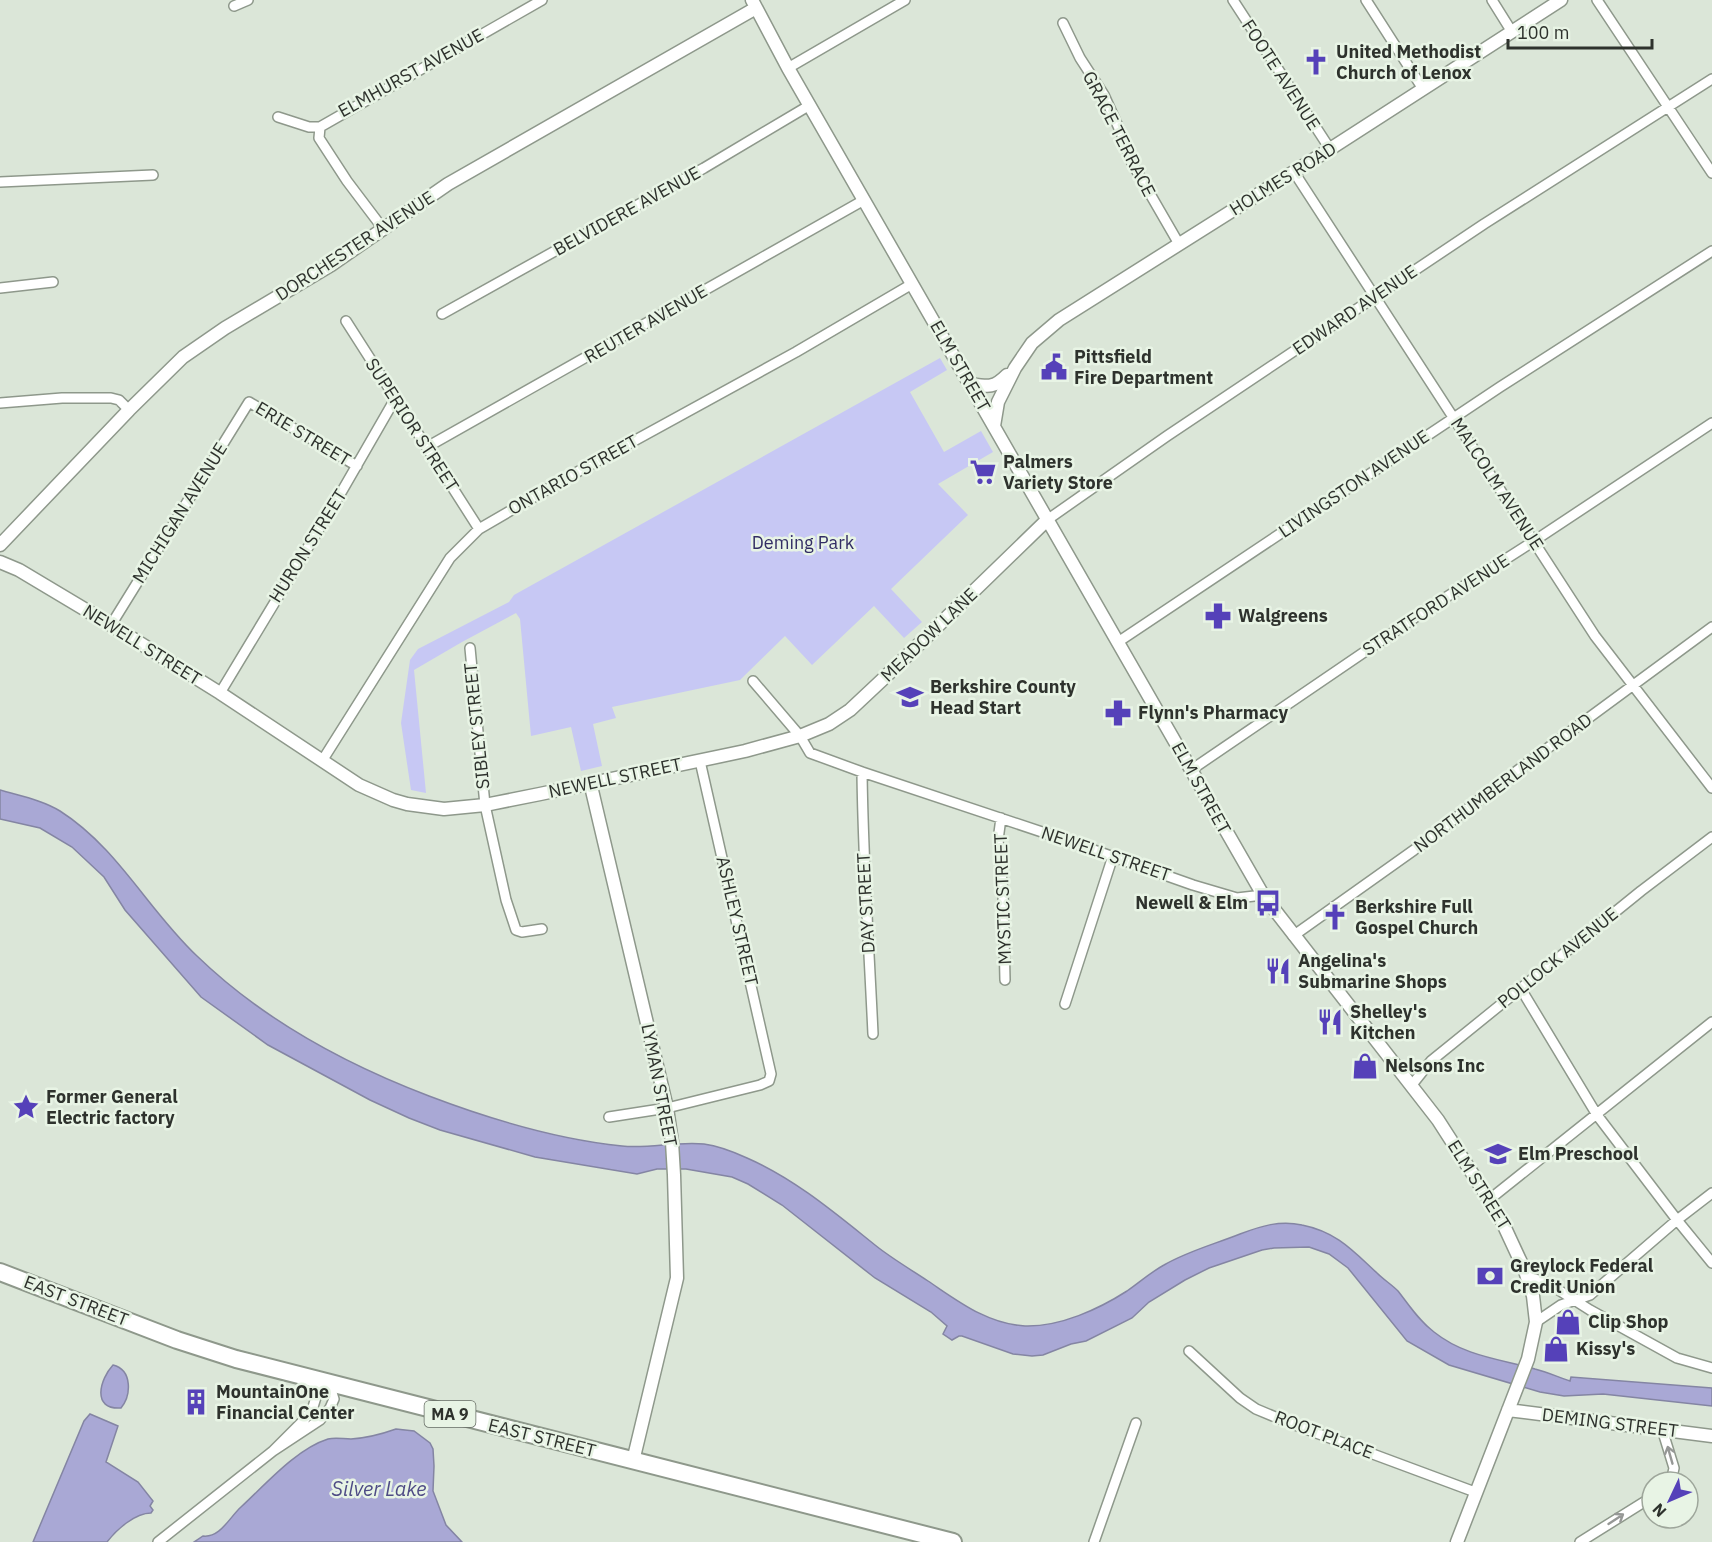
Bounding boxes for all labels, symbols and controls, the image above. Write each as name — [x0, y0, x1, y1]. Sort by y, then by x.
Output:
scale bar — [1508, 12, 1652, 50]
street label: FOOTE AVENUE — [1237, 15, 1326, 135]
text: 100 m — [1517, 21, 1569, 44]
street label: ELMHURST AVENUE — [334, 23, 488, 122]
place label: United Methodist Church of Lenox — [1336, 40, 1481, 84]
church icon: United Methodist Church of Lenox — [1301, 47, 1331, 77]
street label: GRACE TERRACE — [1078, 67, 1161, 200]
street label: HOLMES ROAD — [1225, 137, 1340, 221]
street label: BELVIDERE AVENUE — [549, 161, 704, 261]
street label: DORCHESTER AVENUE — [271, 186, 439, 306]
street label: EDWARD AVENUE — [1288, 259, 1422, 360]
street label: REUTER AVENUE — [580, 279, 711, 368]
street label: ELM STREET — [925, 316, 996, 416]
place label: Pittsfield Fire Department — [1074, 345, 1213, 389]
public building icon: Pittsfield Fire Department — [1039, 352, 1069, 382]
street label: SUPERIOR STREET — [361, 354, 464, 496]
street label: ERIE STREET — [251, 396, 355, 471]
street label: MALCOLM AVENUE — [1446, 413, 1549, 555]
street label: LIVINGSTON AVENUE — [1274, 425, 1434, 543]
street label: ONTARIO STREET — [504, 429, 642, 520]
street label: MICHIGAN AVENUE — [127, 438, 232, 587]
place label: Palmers Variety Store — [1003, 450, 1113, 494]
supermarket icon: Palmers Variety Store — [968, 457, 998, 487]
street label: HURON STREET — [264, 485, 352, 607]
park label: Deming Park — [752, 531, 855, 554]
street label: STRATFORD AVENUE — [1358, 548, 1514, 661]
street label: MEADOW LANE — [875, 583, 982, 687]
street label: NEWELL STREET — [79, 599, 206, 690]
pharmacy icon: Walgreens — [1203, 601, 1233, 631]
place label: Walgreens — [1238, 604, 1328, 627]
street label: SIBLEY STREET — [458, 662, 495, 790]
place label: Berkshire County Head Start — [930, 675, 1076, 719]
school or university icon: Berkshire County Head Start — [895, 682, 925, 712]
pharmacy icon: Flynn's Pharmacy — [1103, 698, 1133, 728]
place label: Flynn's Pharmacy — [1138, 701, 1289, 724]
street label: NORTHUMBERLAND ROAD — [1409, 708, 1596, 857]
street label: ELM STREET — [1167, 738, 1236, 838]
street label: NEWELL STREET — [546, 752, 683, 803]
street label: NEWELL STREET — [1038, 821, 1174, 886]
street label: MYSTIC STREET — [989, 833, 1016, 965]
street label: DAY STREET — [851, 852, 880, 954]
street label: ASHLEY STREET — [711, 854, 764, 988]
bus stop icon: Newell & Elm — [1253, 888, 1283, 918]
place label: Newell & Elm — [1135, 891, 1248, 914]
place label: Berkshire Full Gospel Church — [1355, 895, 1478, 939]
church icon: Berkshire Full Gospel Church — [1320, 902, 1350, 932]
street label: POLLOCK AVENUE — [1493, 902, 1623, 1013]
place label: Angelina's Submarine Shops — [1298, 949, 1447, 993]
restaurant icon: Angelina's Submarine Shops — [1263, 956, 1293, 986]
place label: Shelley's Kitchen — [1350, 1000, 1427, 1044]
restaurant icon: Shelley's Kitchen — [1315, 1007, 1345, 1037]
street label: LYMAN STREET — [636, 1021, 683, 1148]
shop icon: Nelsons Inc — [1350, 1051, 1380, 1081]
place label: Nelsons Inc — [1385, 1054, 1485, 1077]
place label: Former General Electric factory — [46, 1085, 178, 1129]
place icon: Former General Electric factory — [11, 1092, 41, 1122]
street label: ELM STREET — [1443, 1136, 1516, 1234]
school or university icon: Elm Preschool — [1483, 1139, 1513, 1169]
place label: Elm Preschool — [1518, 1142, 1639, 1165]
place label: Greylock Federal Credit Union — [1510, 1254, 1654, 1298]
bank icon: Greylock Federal Credit Union — [1475, 1261, 1505, 1291]
street label: EAST STREET — [21, 1270, 132, 1331]
shop icon: Clip Shop — [1553, 1307, 1583, 1337]
place label: Clip Shop — [1588, 1310, 1669, 1333]
shop icon: Kissy's — [1541, 1334, 1571, 1364]
place label: Kissy's — [1576, 1337, 1635, 1360]
place label: MountainOne Financial Center — [216, 1380, 355, 1424]
building icon: MountainOne Financial Center — [181, 1387, 211, 1417]
road number: MA 9 — [424, 1401, 476, 1427]
street label: DEMING STREET — [1541, 1403, 1680, 1442]
street label: ROOT PLACE — [1271, 1405, 1377, 1464]
street label: EAST STREET — [486, 1413, 598, 1462]
one-way arrow — [1664, 1446, 1676, 1465]
north arrow — [1640, 1470, 1700, 1530]
water label: Silver Lake — [332, 1475, 427, 1502]
text: N — [1648, 1499, 1670, 1522]
one-way arrow — [1607, 1513, 1624, 1525]

